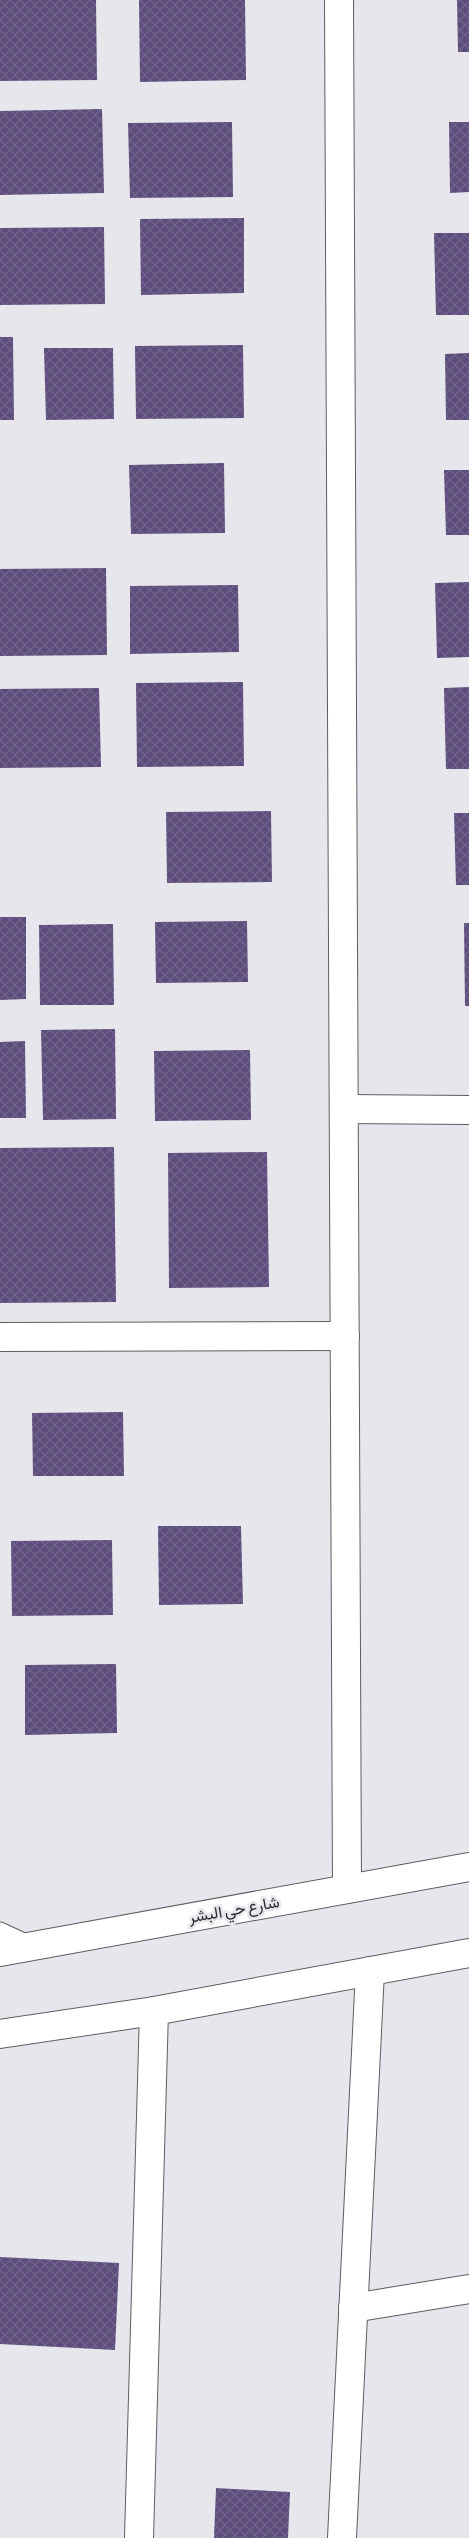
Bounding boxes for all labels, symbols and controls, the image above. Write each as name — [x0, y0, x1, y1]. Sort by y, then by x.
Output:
street label: شارع حي البشر — [186, 1893, 282, 1931]

